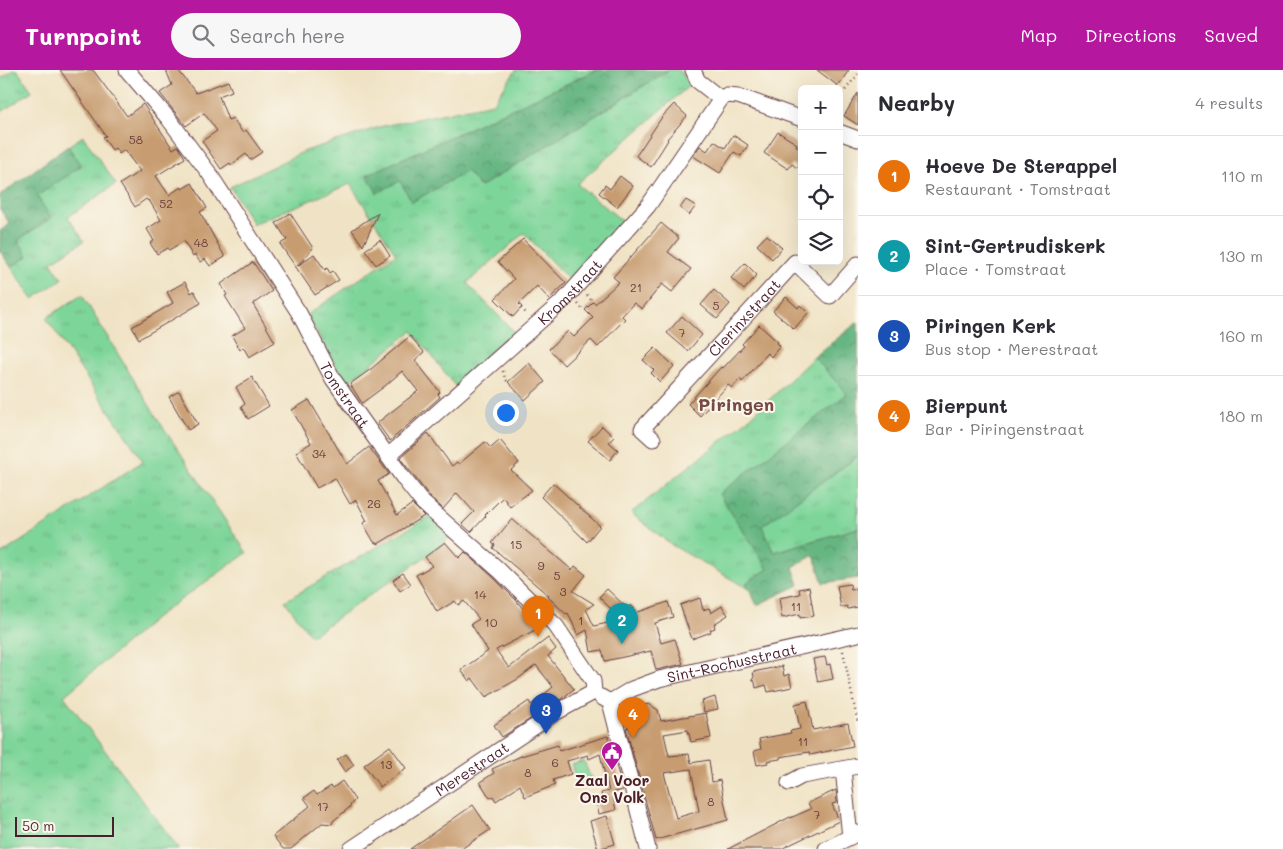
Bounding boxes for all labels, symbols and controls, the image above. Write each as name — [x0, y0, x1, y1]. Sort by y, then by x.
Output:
search box — [171, 13, 521, 58]
text: Turnpoint — [25, 20, 141, 51]
icon: search — [189, 21, 217, 49]
text: Search here — [229, 23, 345, 48]
text: Map — [1020, 23, 1057, 47]
text: Directions — [1085, 23, 1177, 47]
text: Saved — [1205, 23, 1258, 47]
map controls — [798, 85, 843, 265]
button: + — [798, 85, 843, 130]
text: Nearby — [878, 89, 955, 116]
text: 4 results — [1195, 92, 1263, 113]
button: − — [798, 130, 843, 175]
house number: 58 — [129, 131, 143, 147]
text: Hoeve De Sterappel — [925, 153, 1117, 178]
text: 1 — [890, 165, 898, 186]
text: 110 m — [1221, 165, 1263, 186]
button: locate — [798, 175, 843, 220]
text: Restaurant · Tomstraat — [925, 178, 1111, 199]
house number: 52 — [159, 195, 173, 211]
button: layers — [798, 220, 843, 265]
text: Sint-Gertrudiskerk — [925, 233, 1105, 258]
house number: 48 — [194, 234, 208, 250]
text: 2 — [890, 245, 898, 266]
text: 130 m — [1219, 245, 1263, 266]
street label: Kromstraat — [533, 255, 606, 329]
text: Place · Tomstraat — [925, 258, 1066, 279]
street label: Clerinxstraat — [703, 274, 785, 361]
house number: 21 — [630, 279, 642, 295]
house number: 5 — [713, 297, 720, 313]
text: Piringen Kerk — [925, 313, 1056, 338]
house number: 7 — [679, 324, 686, 340]
text: 3 — [889, 325, 899, 346]
text: 160 m — [1218, 325, 1263, 346]
text: Bus stop · Merestraat — [925, 338, 1098, 359]
street label: Tomstraat — [316, 358, 374, 432]
district label: Piringen — [698, 392, 774, 416]
text: Bierpunt — [925, 393, 1008, 418]
your location — [493, 400, 519, 426]
text: 4 — [889, 405, 899, 426]
text: 180 m — [1218, 405, 1263, 426]
text: Bar · Piringenstraat — [925, 418, 1085, 439]
house number: 34 — [312, 445, 326, 461]
house number: 26 — [367, 495, 381, 511]
house number: 15 — [510, 536, 522, 552]
house number: 9 — [537, 557, 545, 573]
house number: 5 — [554, 567, 561, 583]
house number: 3 — [559, 583, 567, 599]
house number: 14 — [474, 586, 486, 602]
pin: 1 — [522, 596, 554, 637]
house number: 11 — [791, 598, 801, 614]
pin: 2 — [606, 603, 638, 644]
house number: 1 — [578, 612, 584, 628]
house number: 10 — [485, 614, 498, 630]
street label: Sint-Rochusstraat — [665, 638, 799, 687]
pin: 3 — [530, 693, 562, 734]
pin: 4 — [617, 697, 649, 738]
house number: 11 — [798, 733, 808, 749]
street label: Merestraat — [431, 737, 512, 800]
public building icon: Zaal Voor Ons Volk — [600, 740, 624, 771]
house number: 6 — [551, 754, 559, 770]
house number: 13 — [380, 756, 392, 772]
house number: 8 — [524, 764, 532, 780]
place label: Zaal Voor Ons Volk — [575, 770, 649, 807]
house number: 8 — [707, 793, 715, 809]
house number: 17 — [317, 798, 329, 814]
house number: 7 — [814, 806, 821, 822]
scale bar — [15, 814, 114, 837]
text: 50 m — [22, 816, 54, 835]

